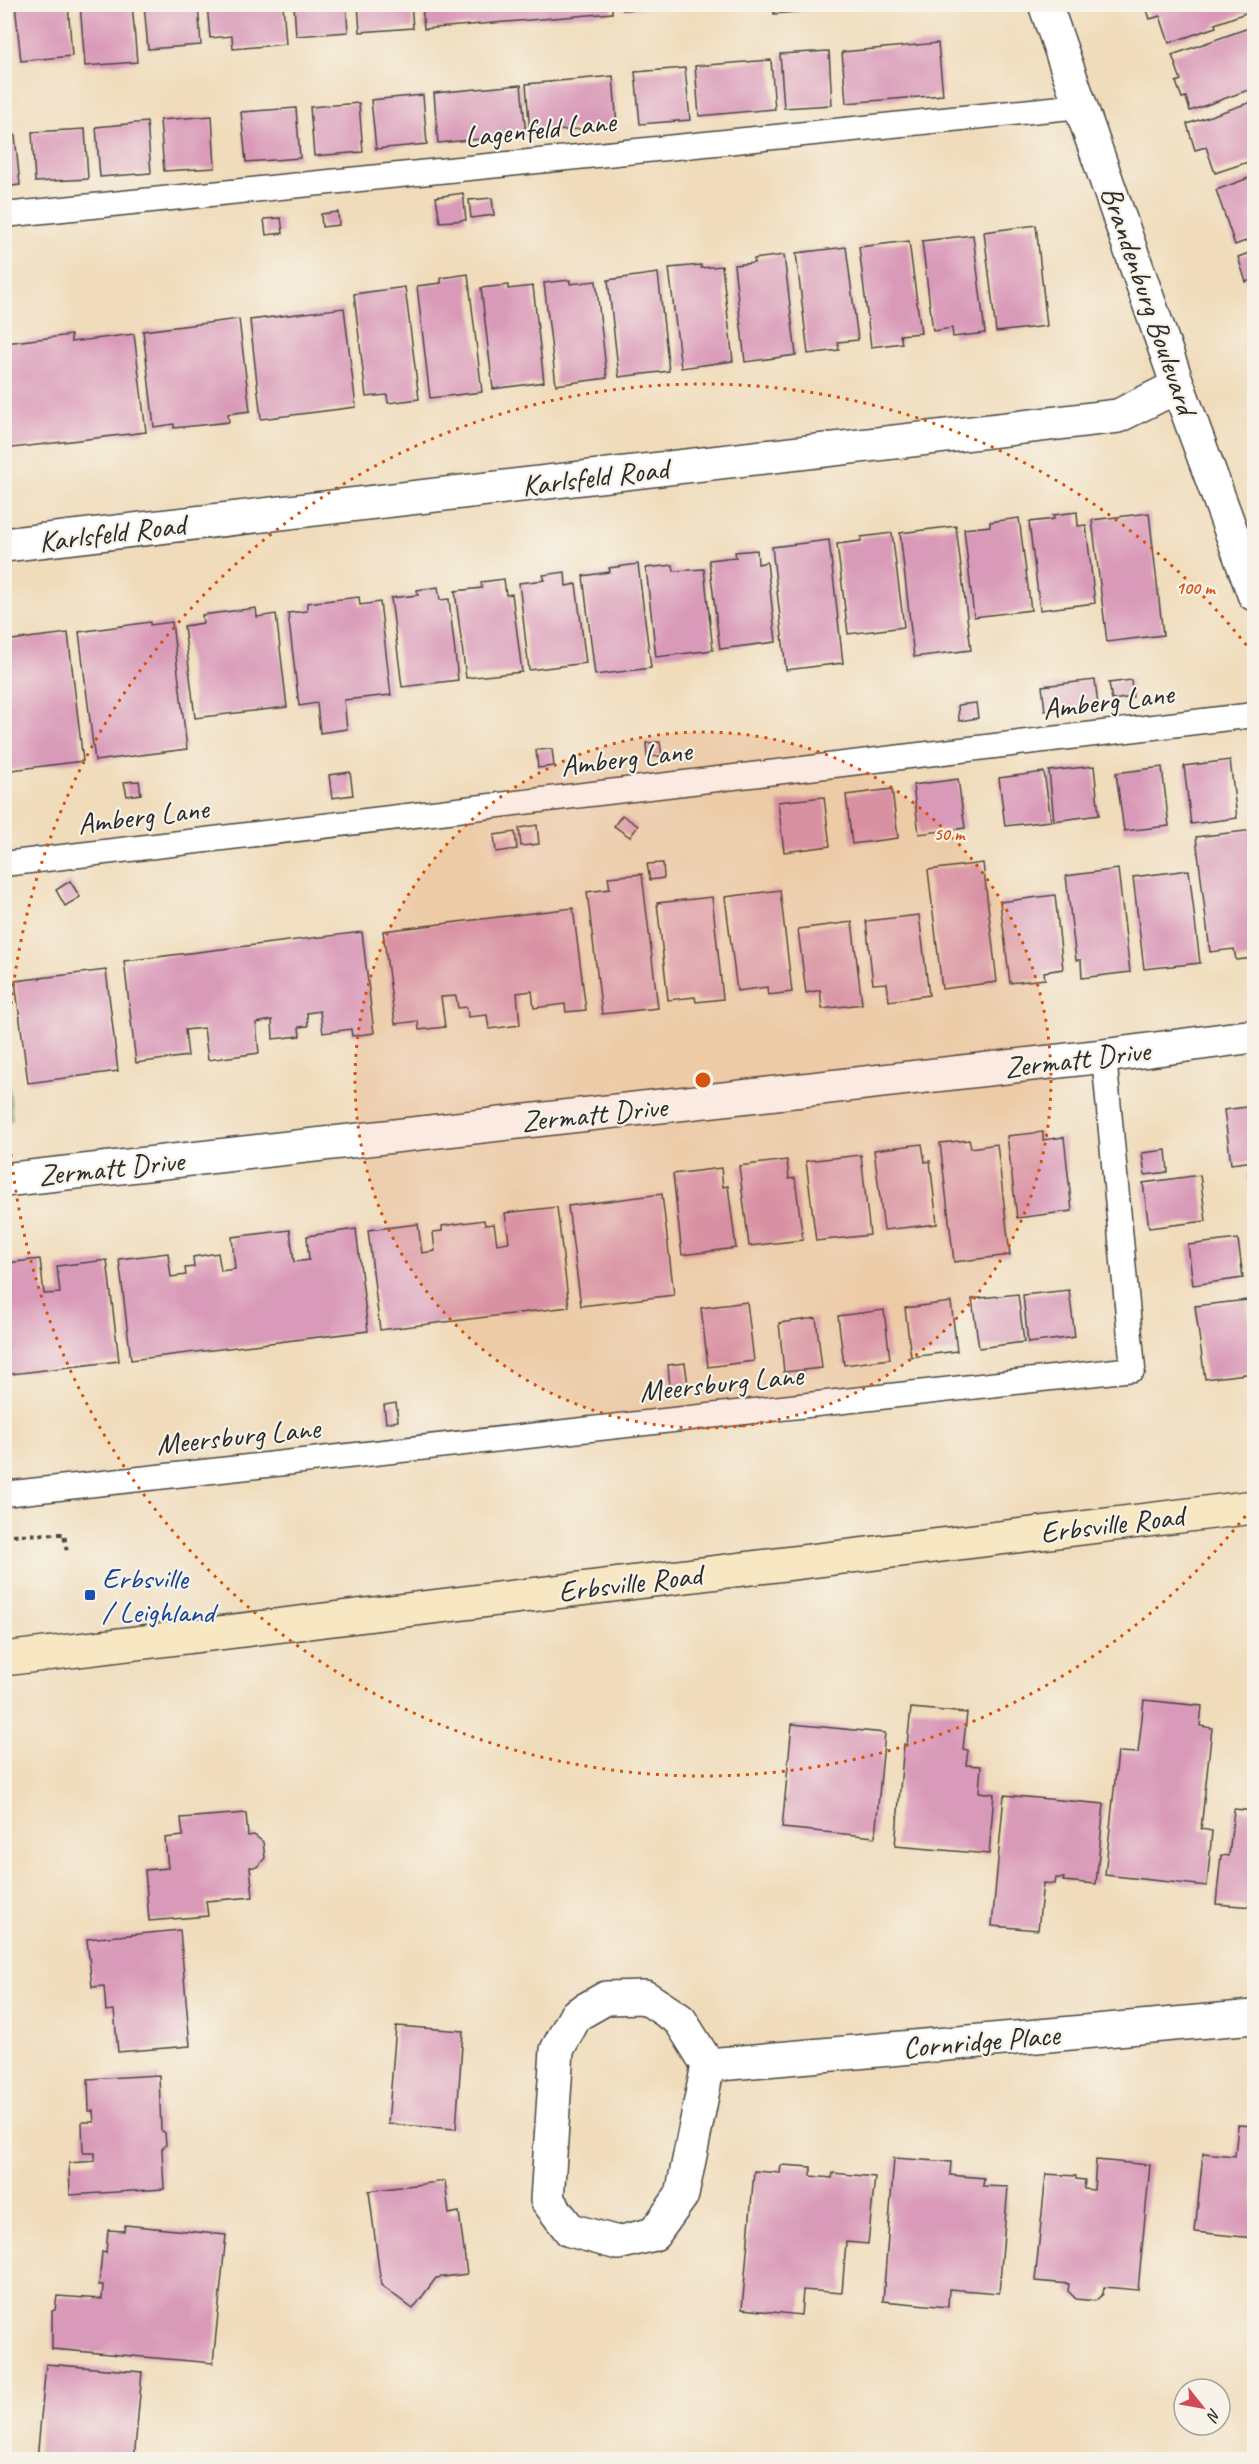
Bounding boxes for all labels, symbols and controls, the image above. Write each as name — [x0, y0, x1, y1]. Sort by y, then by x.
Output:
street label: Lagenfeld Lane — [463, 102, 620, 156]
street label: Brandenburg Boulevard — [1092, 181, 1207, 423]
street label: Karlsfeld Road — [520, 449, 674, 505]
street label: Karlsfeld Road — [37, 505, 191, 561]
text: 100 m — [1176, 577, 1216, 599]
street label: Amberg Lane — [1040, 674, 1178, 728]
street label: Amberg Lane — [558, 731, 696, 785]
street label: Amberg Lane — [75, 789, 213, 843]
text: 50 m — [934, 823, 966, 845]
street label: Zermatt Drive — [1002, 1031, 1154, 1087]
centre of rings — [693, 1070, 713, 1090]
street label: Zermatt Drive — [519, 1087, 671, 1141]
street label: Zermatt Drive — [36, 1141, 188, 1195]
street label: Meersburg Lane — [637, 1355, 807, 1410]
street label: Meersburg Lane — [154, 1408, 324, 1463]
street label: Erbsville Road — [1038, 1496, 1190, 1552]
street label: Erbsville Road — [556, 1555, 708, 1611]
place label: Erbsville / Leighland — [102, 1559, 218, 1631]
marker: Erbsville / Leighland — [83, 1588, 97, 1602]
street label: Cornridge Place — [901, 2015, 1063, 2067]
north arrow — [1172, 2377, 1232, 2437]
text: N — [1201, 2405, 1225, 2426]

